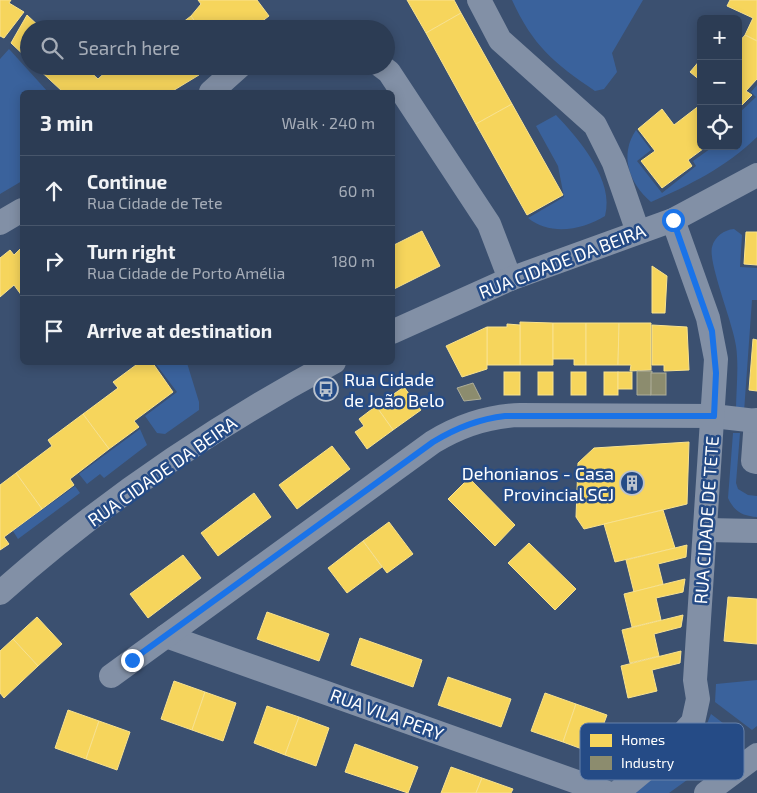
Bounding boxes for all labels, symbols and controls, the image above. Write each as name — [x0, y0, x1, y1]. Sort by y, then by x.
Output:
map controls — [697, 15, 742, 150]
button: + — [697, 15, 742, 60]
search box — [20, 20, 395, 75]
icon: search — [38, 34, 66, 62]
text: Search here — [78, 36, 180, 59]
button: − — [697, 60, 742, 105]
button: locate — [697, 105, 742, 150]
text: 3 min — [40, 110, 93, 135]
text: Walk · 240 m — [282, 113, 375, 132]
text: Continue — [87, 170, 167, 193]
icon: ahead — [40, 177, 68, 205]
text: 60 m — [339, 181, 375, 200]
text: Rua Cidade de Tete — [87, 193, 222, 212]
route start — [662, 209, 685, 232]
street label: RUA CIDADE DA BEIRA — [476, 219, 649, 303]
text: Turn right — [87, 240, 175, 263]
icon: right — [40, 247, 68, 275]
text: 180 m — [332, 251, 375, 270]
text: Rua Cidade de Porto Amélia — [87, 263, 285, 282]
icon: arrive — [40, 317, 68, 345]
text: Arrive at destination — [87, 319, 272, 342]
place label: Rua Cidade de João Belo — [344, 368, 445, 411]
bus stop icon: Rua Cidade de João Belo — [313, 376, 339, 402]
street label: RUA CIDADE DA BEIRA — [83, 411, 241, 531]
street label: RUA CIDADE DE TETE — [689, 435, 723, 605]
place label: Dehonianos - Casa Provincial SCJ — [462, 462, 614, 505]
building icon: Dehonianos - Casa Provincial SCJ — [619, 470, 645, 496]
route end — [121, 649, 144, 672]
street label: RUA VILA PERY — [327, 683, 447, 745]
legend — [580, 723, 744, 780]
text: Homes — [621, 731, 665, 748]
text: Industry — [621, 754, 675, 771]

